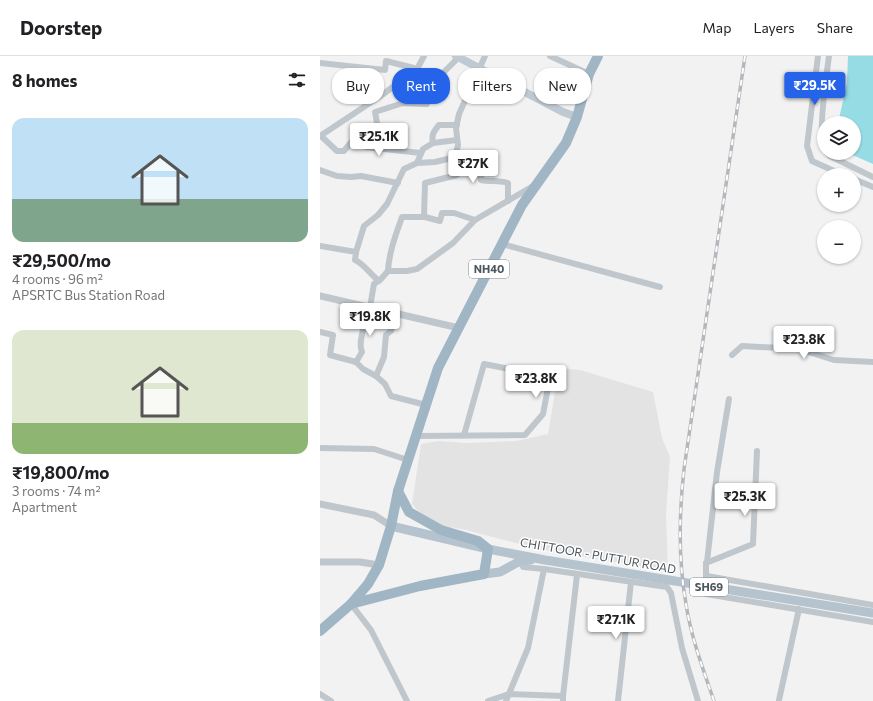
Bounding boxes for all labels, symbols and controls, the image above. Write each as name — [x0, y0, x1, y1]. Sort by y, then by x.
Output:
text: Doorstep — [20, 16, 102, 39]
text: Map — [703, 19, 731, 36]
text: Layers — [753, 19, 795, 36]
text: Share — [817, 19, 853, 36]
chip: Buy — [332, 68, 384, 104]
chip: Rent — [392, 68, 450, 104]
chip: Filters — [458, 68, 526, 104]
chip: New — [534, 68, 591, 104]
icon: filters — [286, 69, 308, 91]
text: 8 homes — [12, 70, 77, 91]
pin: ₹29.5K — [782, 72, 848, 106]
text: ₹29.5K — [793, 77, 837, 93]
map controls — [817, 116, 861, 264]
button: layers — [817, 116, 861, 160]
pin: ₹25.1K — [346, 123, 412, 157]
text: ₹25.1K — [359, 128, 399, 144]
icon: home — [124, 144, 196, 216]
pin: ₹27K — [449, 150, 497, 184]
text: ₹27K — [457, 155, 489, 171]
button: + — [817, 168, 861, 212]
button: − — [817, 220, 861, 264]
text: ₹29,500/mo — [12, 250, 111, 271]
road number: NH40 — [469, 260, 509, 278]
text: 4 rooms · 96 m² — [12, 271, 103, 287]
text: APSRTC Bus Station Road — [12, 287, 165, 303]
pin: ₹19.8K — [337, 303, 403, 337]
text: ₹19.8K — [349, 308, 391, 324]
pin: ₹23.8K — [771, 326, 837, 360]
text: ₹23.8K — [782, 331, 826, 347]
icon: home — [124, 356, 196, 428]
pin: ₹23.8K — [503, 365, 569, 399]
text: ₹23.8K — [514, 370, 558, 386]
text: ₹19,800/mo — [12, 462, 109, 483]
text: 3 rooms · 74 m² — [12, 483, 101, 499]
pin: ₹25.3K — [712, 483, 778, 517]
text: ₹25.3K — [724, 488, 766, 504]
text: Apartment — [12, 499, 77, 515]
street label: CHITTOOR - PUTTUR ROAD — [519, 534, 677, 576]
road number: SH69 — [690, 578, 728, 596]
pin: ₹27.1K — [583, 606, 649, 640]
text: ₹27.1K — [597, 611, 635, 627]

